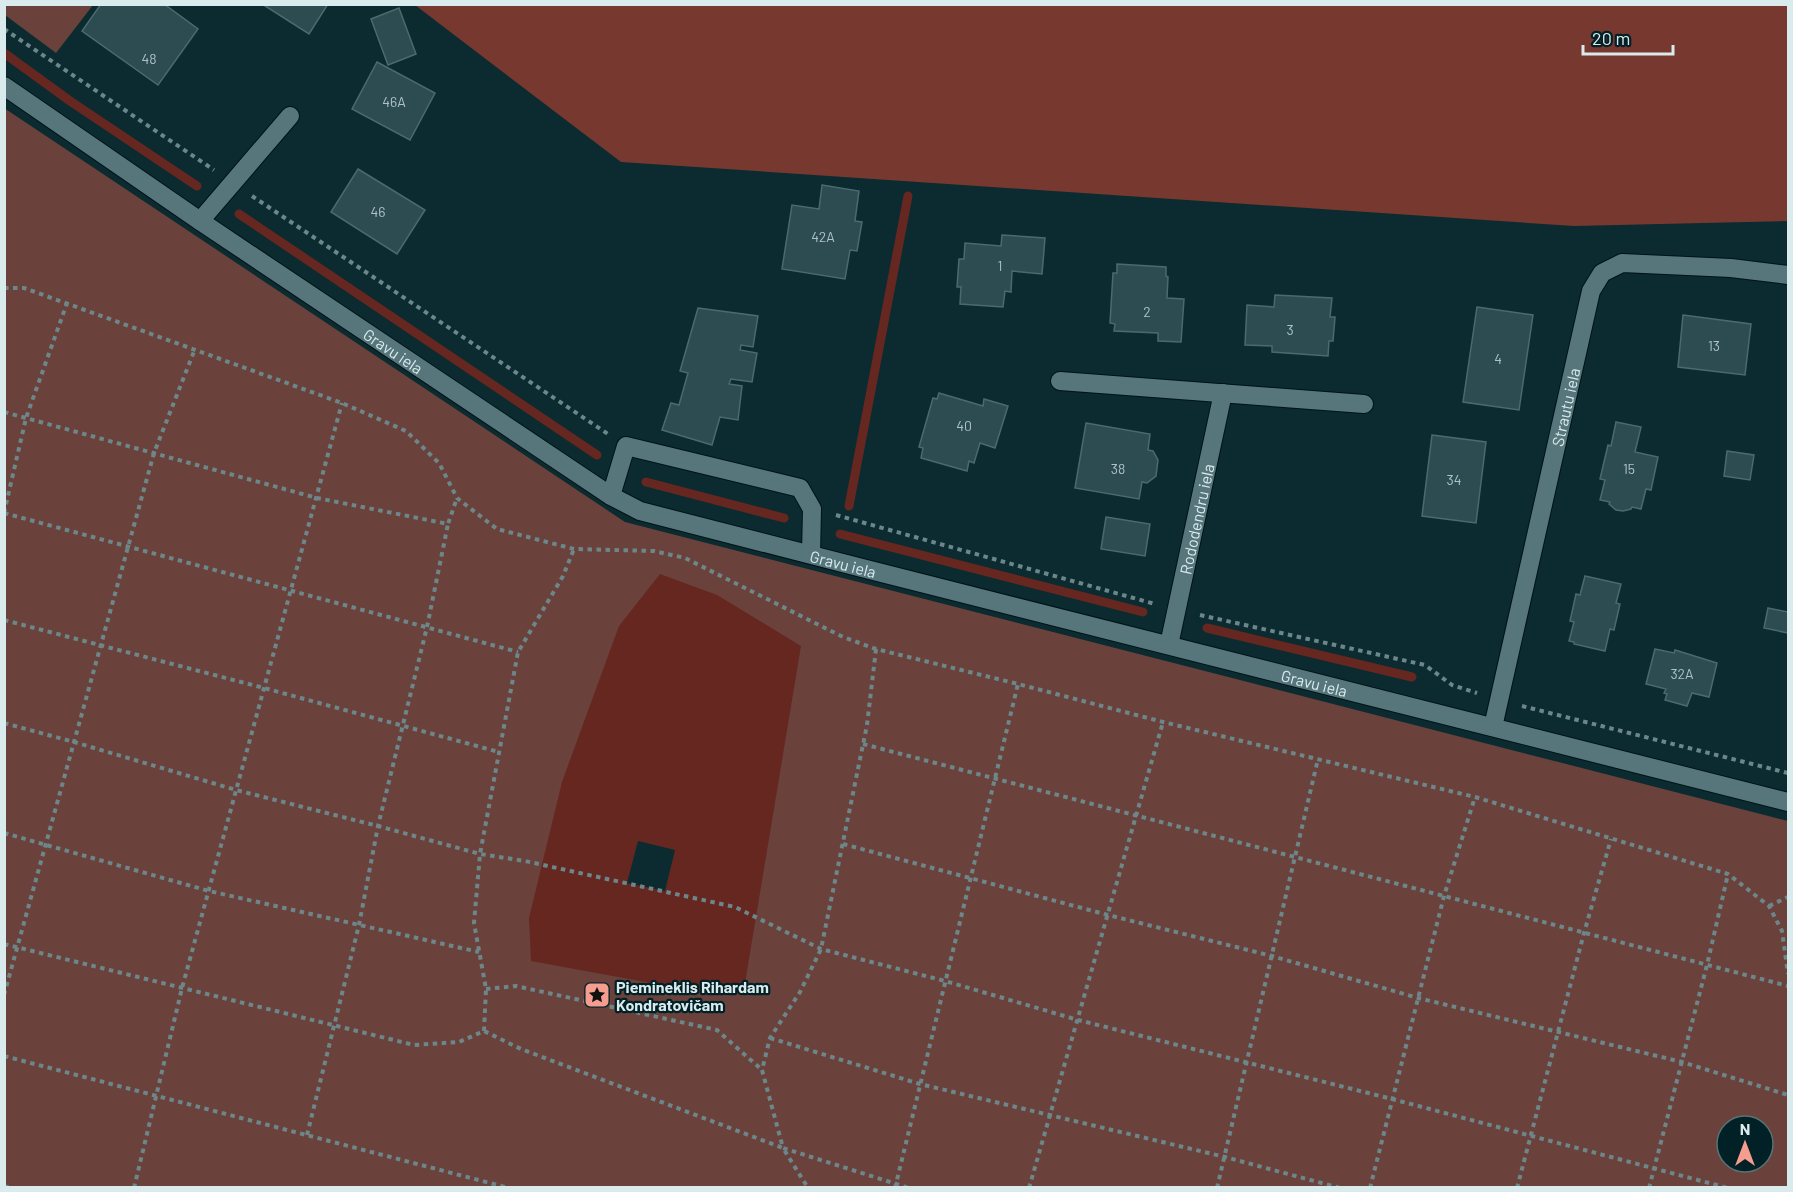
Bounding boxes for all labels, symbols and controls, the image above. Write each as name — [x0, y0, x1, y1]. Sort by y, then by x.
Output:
scale bar — [1583, 18, 1673, 56]
text: 20 m — [1592, 27, 1630, 49]
house number: 48 — [141, 50, 157, 67]
house number: 46A — [382, 93, 406, 110]
house number: 46 — [371, 203, 385, 220]
house number: 42A — [811, 228, 835, 245]
house number: 1 — [998, 257, 1002, 274]
house number: 2 — [1143, 303, 1151, 320]
house number: 3 — [1286, 321, 1294, 338]
street label: Gravu iela — [360, 324, 427, 377]
house number: 13 — [1708, 337, 1720, 354]
house number: 4 — [1494, 350, 1502, 367]
street label: Strautu iela — [1547, 366, 1583, 448]
house number: 40 — [956, 417, 972, 434]
house number: 38 — [1111, 460, 1125, 477]
house number: 15 — [1623, 460, 1635, 477]
street label: Rododendru iela — [1175, 462, 1217, 576]
house number: 34 — [1447, 471, 1461, 488]
street label: Gravu iela — [808, 546, 878, 581]
street label: Gravu iela — [1279, 665, 1350, 700]
house number: 32A — [1670, 665, 1694, 682]
place label: Piemineklis Rihardam Kondratovičam — [616, 977, 769, 1014]
place icon: Piemineklis Rihardam Kondratovičam — [582, 980, 612, 1010]
north arrow — [1715, 1114, 1775, 1174]
text: N — [1740, 1119, 1750, 1138]

